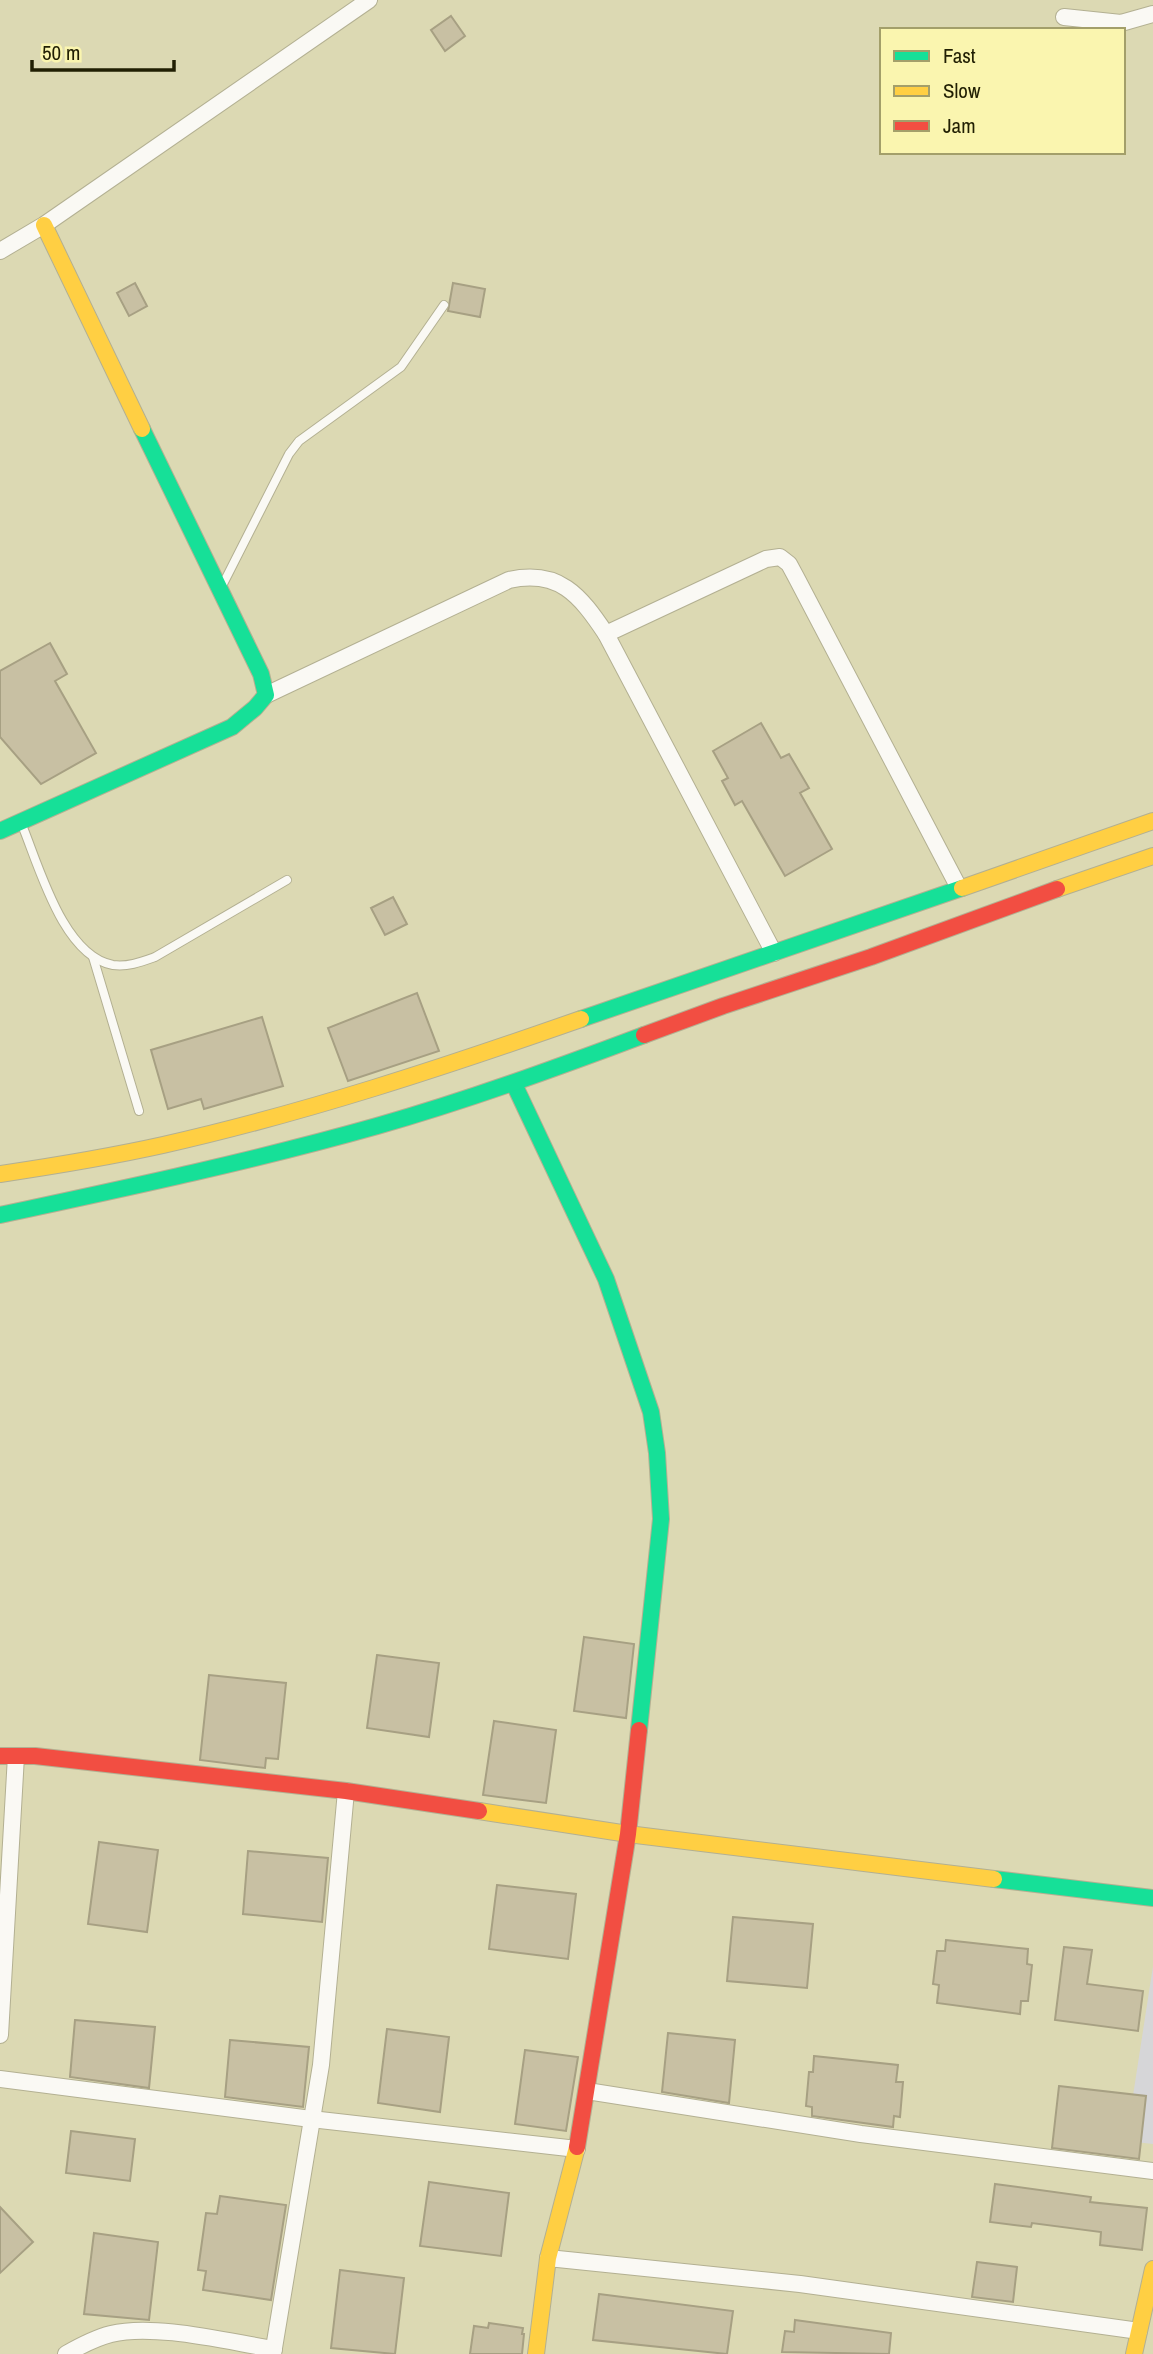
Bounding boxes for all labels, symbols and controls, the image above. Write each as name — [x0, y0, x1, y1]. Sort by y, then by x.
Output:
scale bar — [32, 28, 173, 72]
legend — [880, 28, 1125, 154]
text: 50 m — [42, 38, 80, 67]
text: Fast — [943, 41, 976, 70]
text: Slow — [943, 76, 981, 105]
text: Jam — [943, 111, 976, 140]

